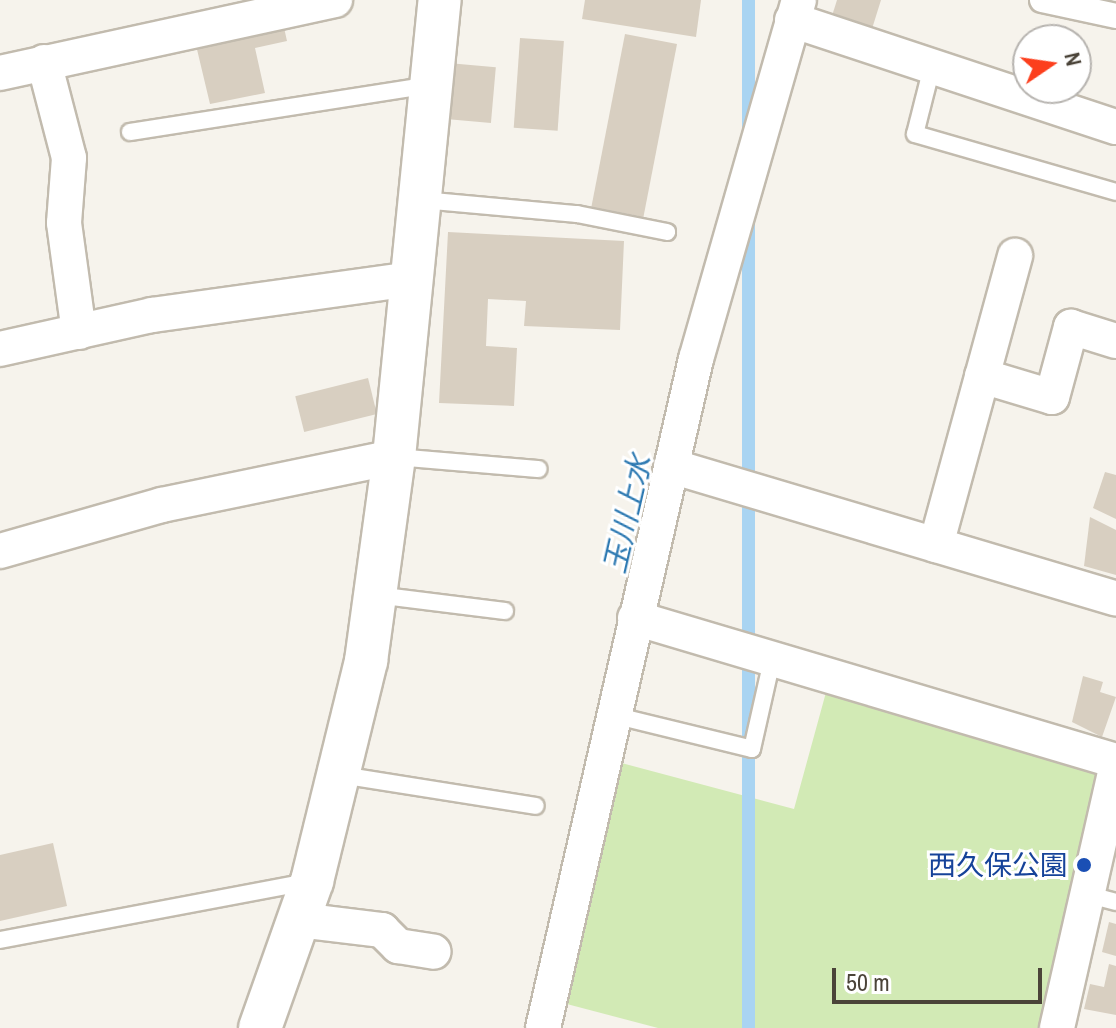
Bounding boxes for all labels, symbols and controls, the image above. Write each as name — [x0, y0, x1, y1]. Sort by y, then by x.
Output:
north arrow — [1012, 24, 1092, 104]
text: N — [1057, 49, 1090, 69]
water label: 玉川上水 — [596, 451, 658, 577]
place label: 西久保公園 — [928, 848, 1068, 882]
marker: 西久保公園 — [1075, 856, 1093, 874]
scale bar — [836, 952, 1046, 1002]
text: 50 m — [846, 966, 890, 998]

